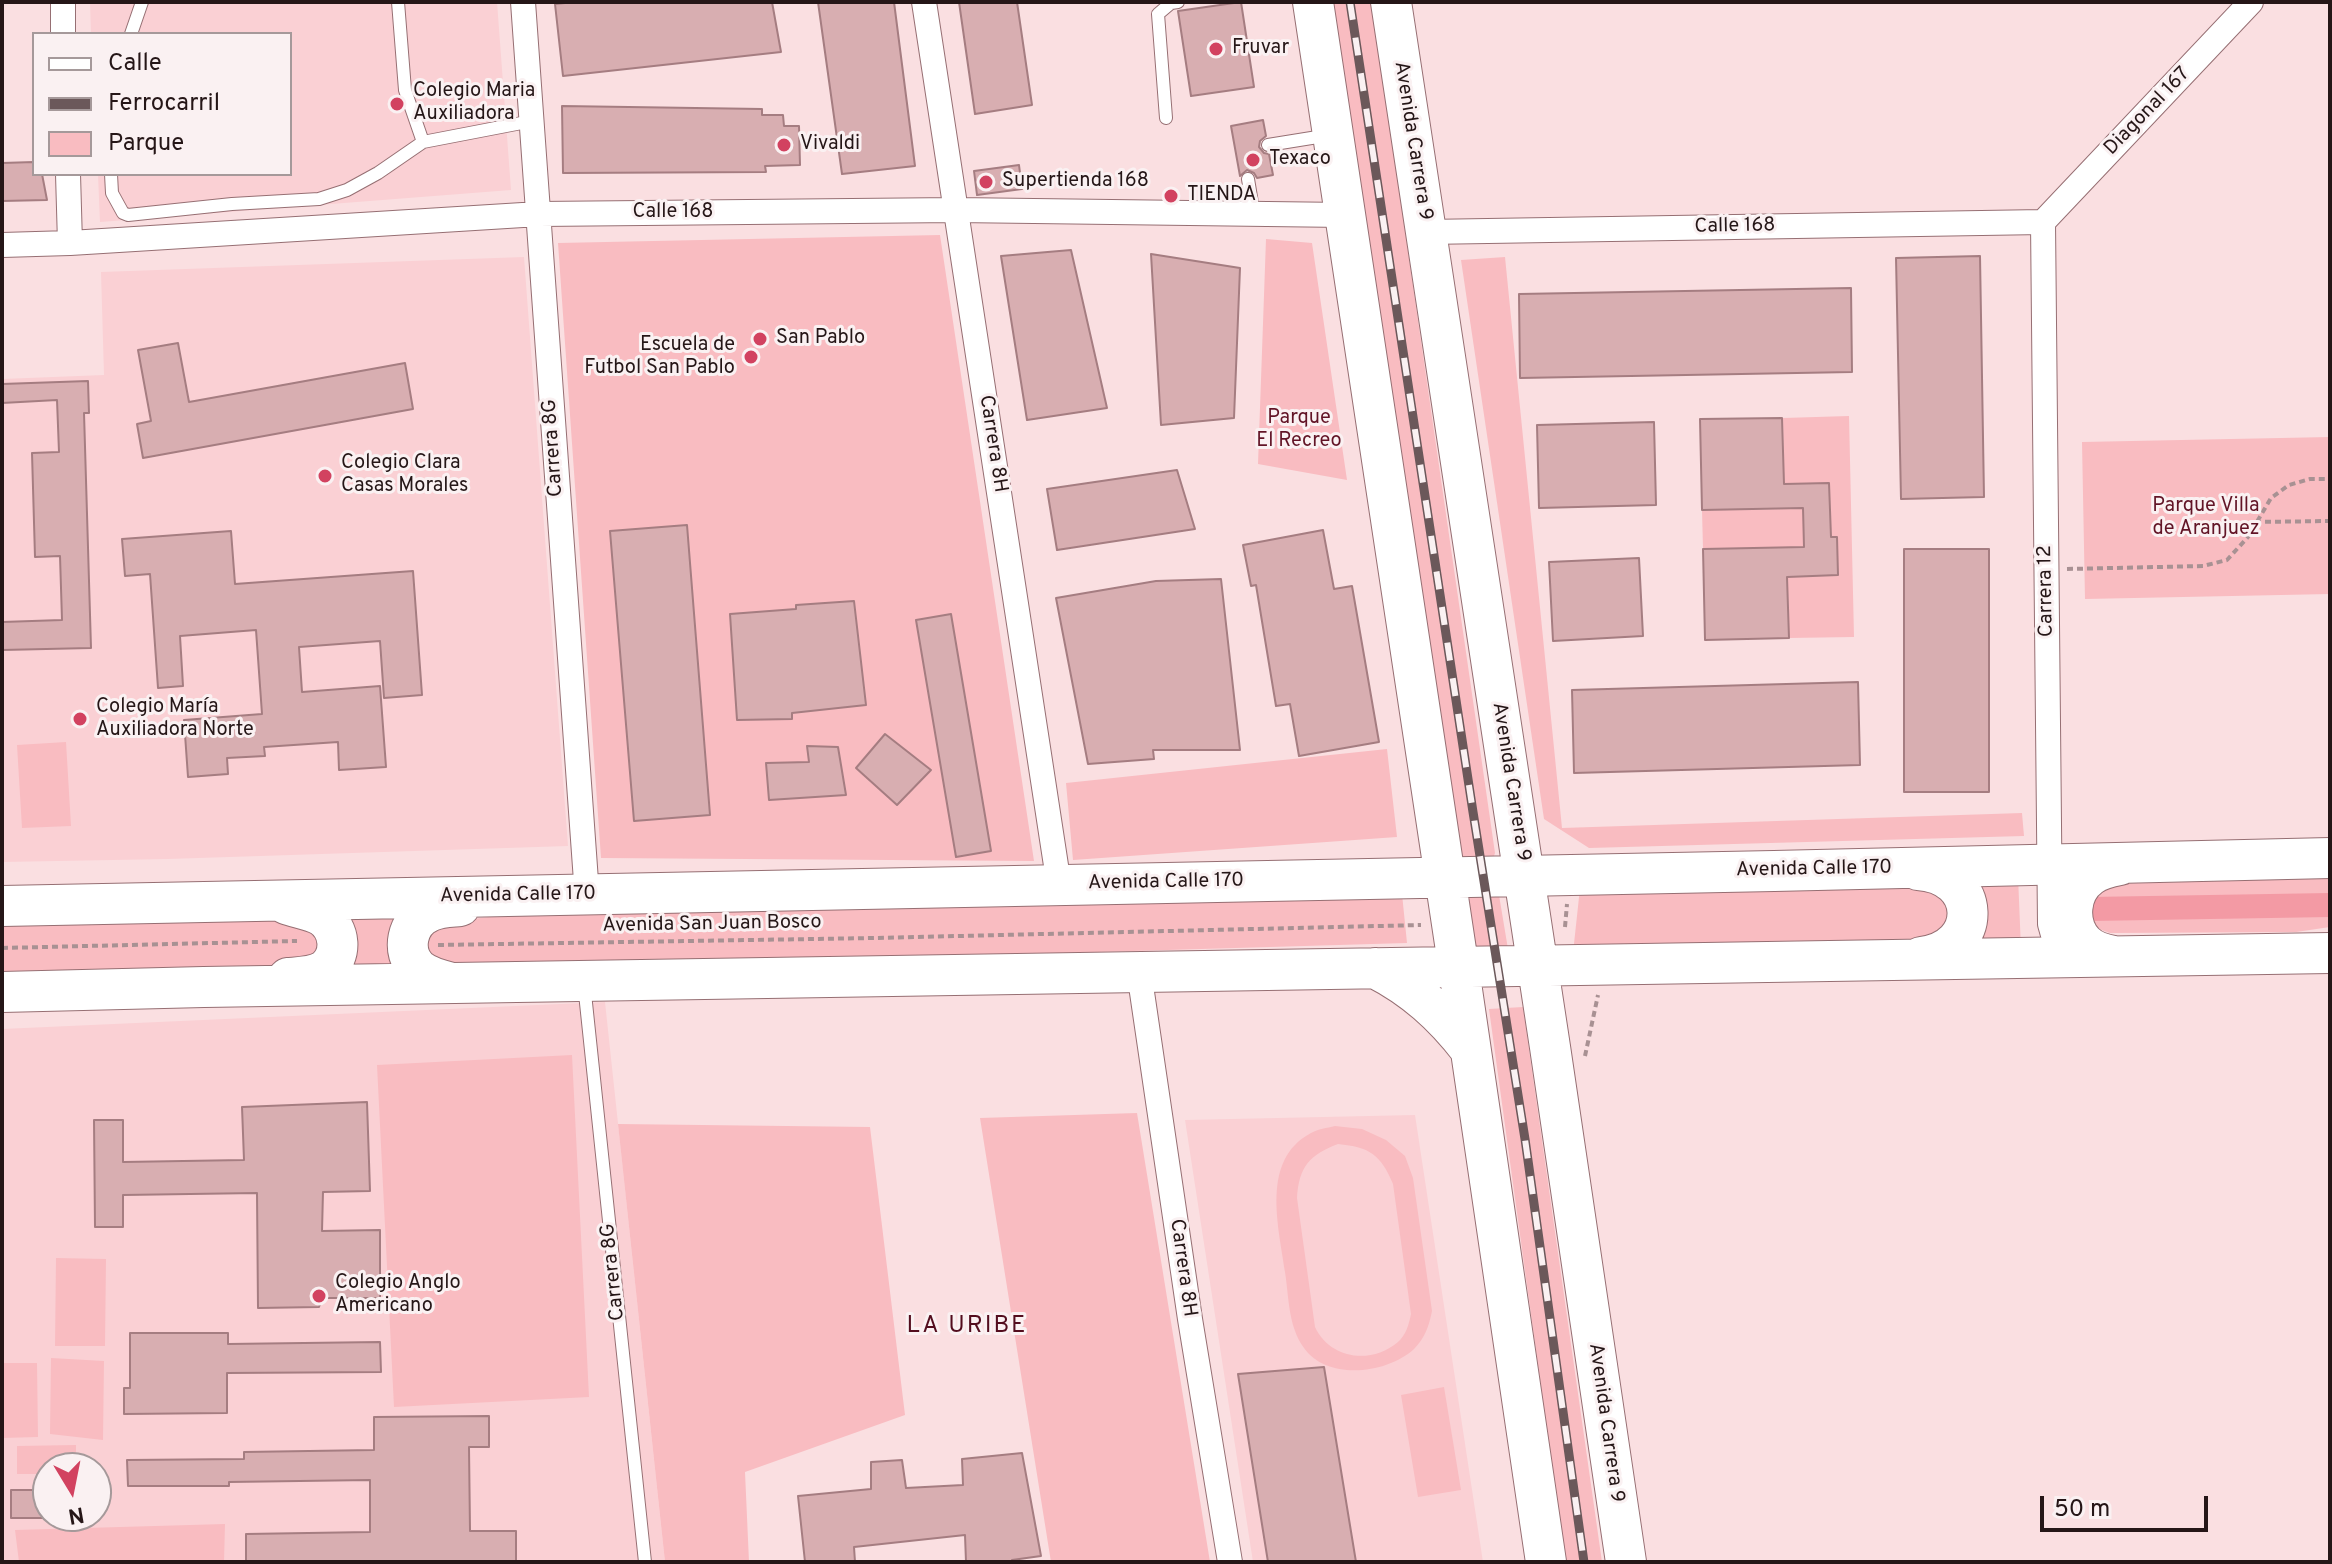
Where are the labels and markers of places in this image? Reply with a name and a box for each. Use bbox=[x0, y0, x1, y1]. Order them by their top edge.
place label: Fruvar bbox=[1232, 37, 1289, 61]
marker: Fruvar bbox=[1207, 40, 1225, 58]
place label: Colegio Maria Auxiliadora bbox=[413, 80, 535, 127]
marker: Colegio Maria Auxiliadora bbox=[388, 95, 406, 113]
place label: Vivaldi bbox=[800, 133, 860, 157]
marker: Vivaldi bbox=[775, 136, 793, 154]
place label: Texaco bbox=[1269, 148, 1331, 172]
marker: Texaco bbox=[1244, 151, 1262, 169]
place label: Supertienda 168 bbox=[1002, 170, 1149, 194]
marker: Supertienda 168 bbox=[977, 173, 995, 191]
place label: TIENDA bbox=[1187, 184, 1256, 208]
marker: TIENDA bbox=[1162, 187, 1180, 205]
place label: San Pablo bbox=[776, 327, 865, 351]
marker: San Pablo bbox=[751, 330, 769, 348]
place label: Escuela de Futbol San Pablo bbox=[584, 334, 735, 381]
marker: Escuela de Futbol San Pablo bbox=[742, 348, 760, 366]
place label: Colegio Clara Casas Morales bbox=[341, 452, 468, 499]
marker: Colegio Clara Casas Morales bbox=[316, 467, 334, 485]
place label: Colegio María Auxiliadora Norte bbox=[96, 696, 254, 743]
marker: Colegio María Auxiliadora Norte bbox=[71, 710, 89, 728]
place label: Colegio Anglo Americano bbox=[335, 1272, 461, 1319]
marker: Colegio Anglo Americano bbox=[310, 1287, 328, 1305]

